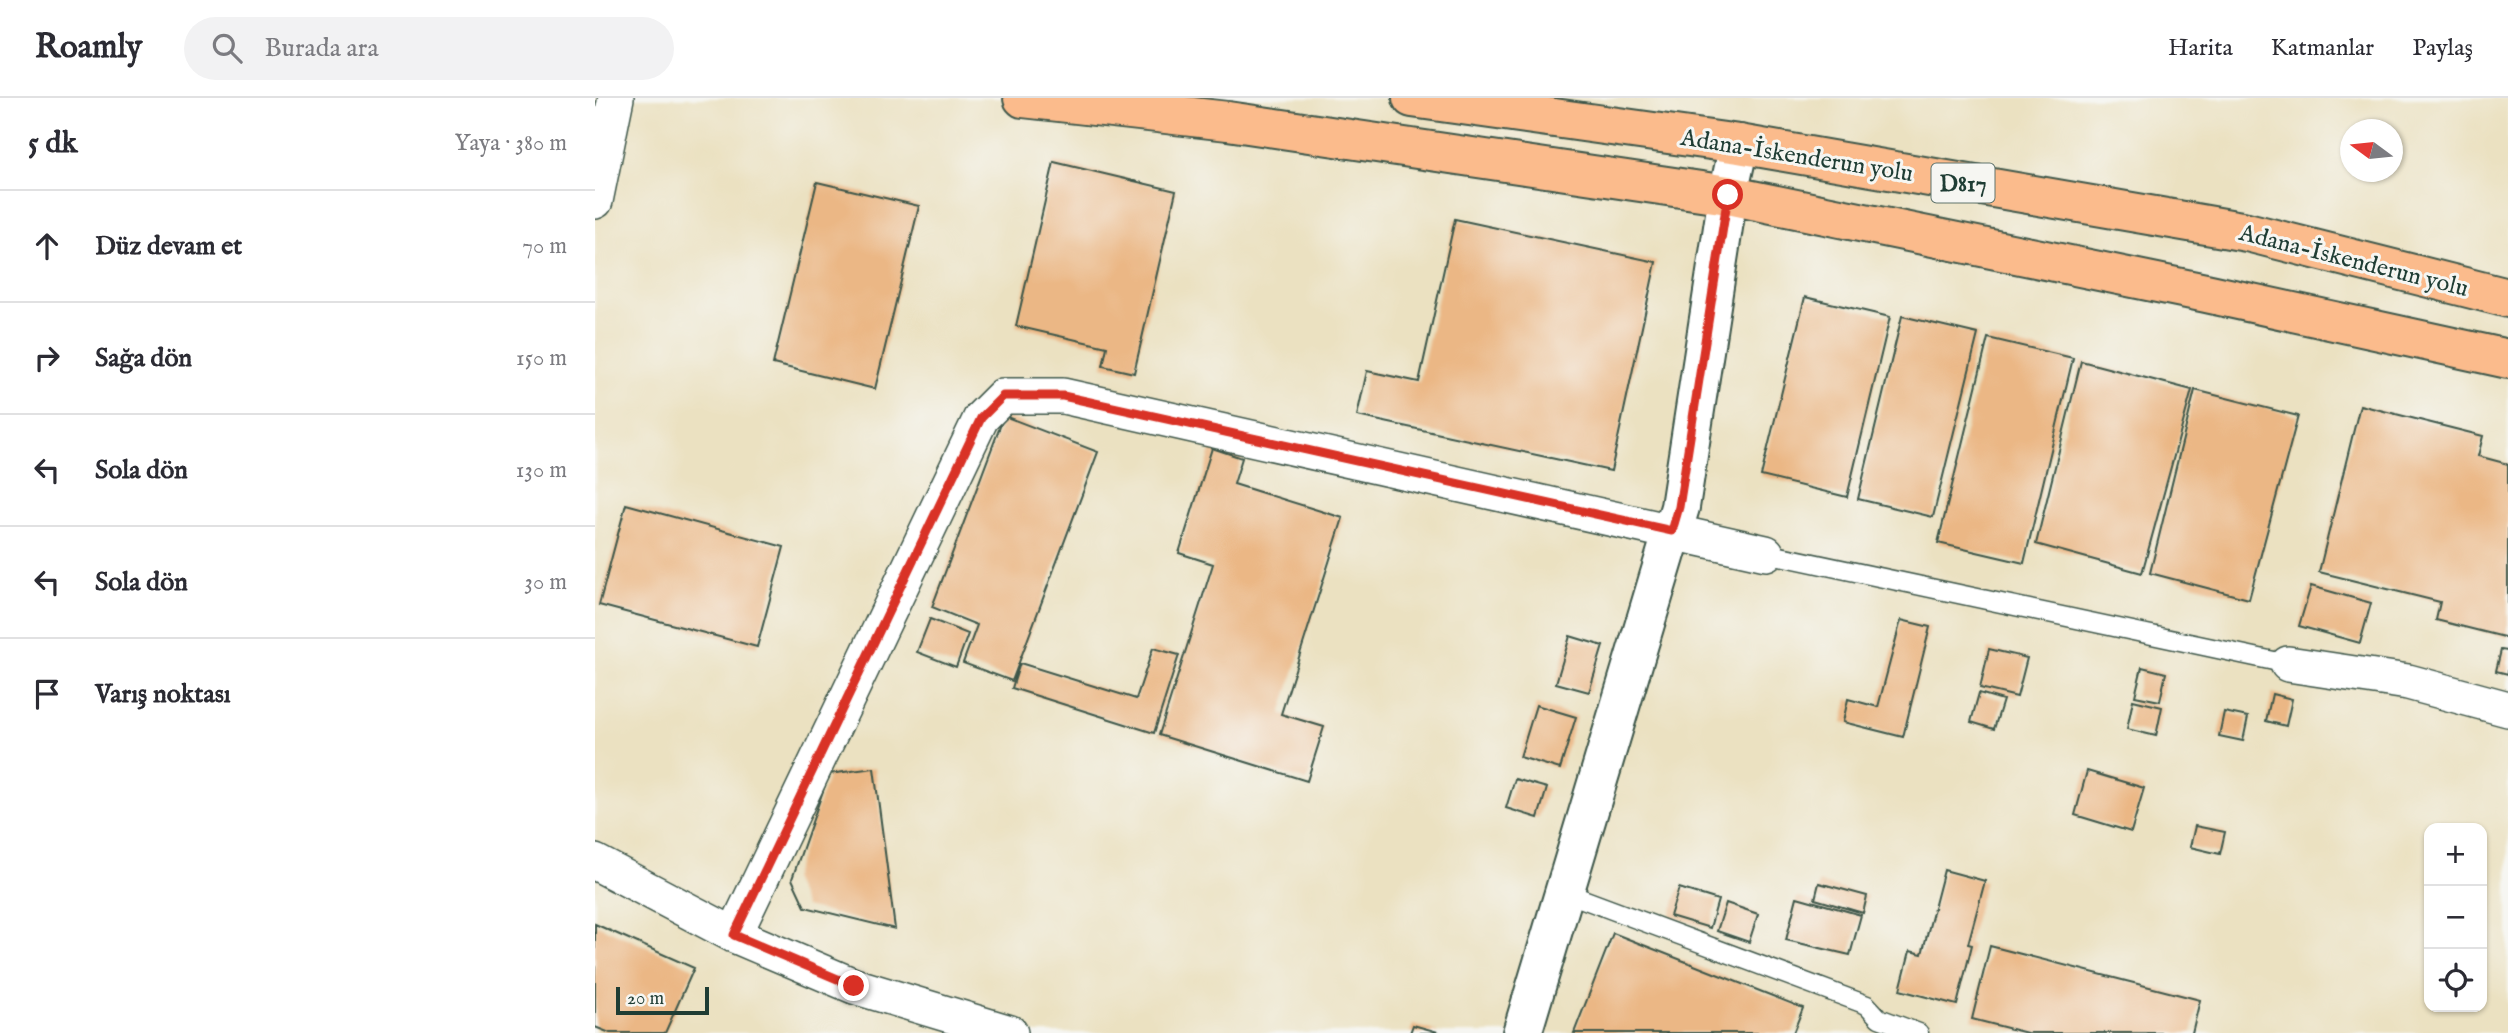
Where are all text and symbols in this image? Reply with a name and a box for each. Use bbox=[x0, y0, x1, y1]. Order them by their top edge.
search box bbox=[184, 17, 674, 80]
text: Roamly bbox=[35, 27, 142, 69]
icon: search bbox=[208, 29, 246, 67]
text: Burada ara bbox=[264, 32, 379, 65]
text: Harita bbox=[2168, 33, 2233, 64]
text: Katmanlar bbox=[2271, 33, 2374, 64]
text: Paylaş bbox=[2412, 33, 2473, 64]
north arrow bbox=[2340, 119, 2403, 182]
street label: Adana-İskenderun yolu bbox=[1677, 123, 1915, 190]
text: 5 dk bbox=[28, 125, 77, 163]
text: Yaya · 380 m bbox=[454, 129, 567, 158]
road number: D817 bbox=[1931, 164, 1995, 202]
route start bbox=[1712, 179, 1743, 210]
street label: Adana-İskenderun yolu bbox=[2235, 218, 2471, 305]
icon: ahead bbox=[28, 227, 66, 265]
text: Düz devam et bbox=[95, 230, 242, 263]
text: 70 m bbox=[522, 232, 567, 261]
icon: right bbox=[28, 339, 66, 377]
text: Sağa dön bbox=[95, 342, 192, 375]
text: 150 m bbox=[516, 344, 567, 373]
icon: left bbox=[28, 451, 66, 489]
text: Sola dön bbox=[95, 454, 188, 487]
text: 130 m bbox=[516, 456, 567, 485]
icon: left bbox=[28, 563, 66, 601]
text: Sola dön bbox=[95, 566, 188, 599]
text: 30 m bbox=[524, 568, 567, 597]
icon: arrive bbox=[28, 675, 66, 713]
text: Varış noktası bbox=[95, 678, 231, 711]
map controls bbox=[2424, 823, 2487, 1012]
button: + bbox=[2424, 823, 2487, 886]
button: − bbox=[2424, 886, 2487, 949]
button: locate bbox=[2424, 949, 2487, 1012]
route end bbox=[838, 970, 869, 1001]
scale bar bbox=[616, 984, 709, 1016]
text: 20 m bbox=[627, 987, 664, 1011]

